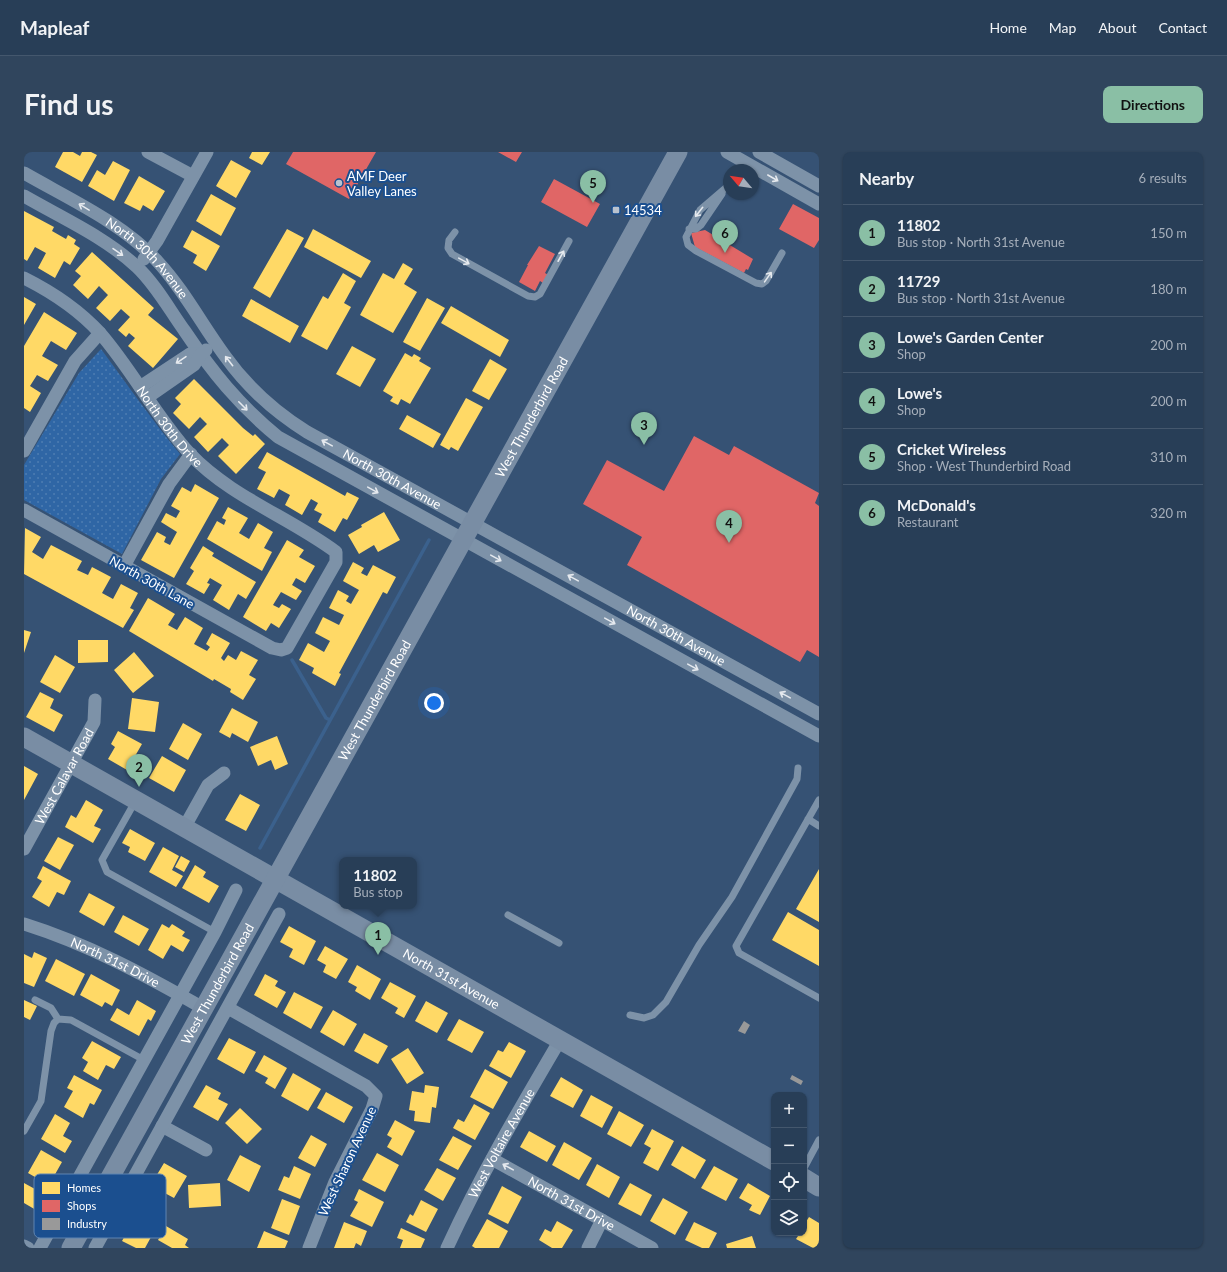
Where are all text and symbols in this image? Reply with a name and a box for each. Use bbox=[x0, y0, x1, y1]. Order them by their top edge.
text: Mapleaf bbox=[20, 16, 89, 39]
text: Home bbox=[989, 19, 1027, 36]
text: Map bbox=[1049, 19, 1076, 36]
text: About bbox=[1098, 19, 1136, 36]
text: Contact bbox=[1158, 19, 1207, 36]
button: Directions bbox=[1103, 86, 1203, 123]
text: Find us bbox=[24, 87, 114, 121]
north arrow bbox=[723, 164, 759, 200]
place label: AMF Deer Valley Lanes bbox=[347, 168, 417, 199]
text: Nearby bbox=[859, 168, 914, 189]
pin: 5 bbox=[580, 170, 606, 203]
text: 6 results bbox=[1139, 170, 1187, 186]
one-way arrow bbox=[767, 175, 779, 183]
marker: AMF Deer Valley Lanes bbox=[334, 178, 344, 188]
place label: 14534 bbox=[624, 202, 662, 218]
one-way arrow bbox=[78, 203, 90, 211]
marker: 14534 bbox=[611, 205, 621, 215]
one-way arrow bbox=[695, 207, 703, 218]
street label: North 30th Avenue bbox=[103, 214, 192, 302]
text: 11802 bbox=[897, 216, 941, 234]
pin: 6 bbox=[712, 220, 738, 253]
text: 1 bbox=[868, 225, 876, 241]
text: 150 m bbox=[1150, 225, 1187, 241]
text: Bus stop · North 31st Avenue bbox=[897, 234, 1065, 250]
one-way arrow bbox=[112, 248, 123, 256]
one-way arrow bbox=[558, 250, 566, 262]
one-way arrow bbox=[458, 257, 470, 265]
one-way arrow bbox=[764, 271, 772, 282]
text: 11729 bbox=[897, 272, 941, 290]
text: 2 bbox=[868, 281, 876, 297]
text: 180 m bbox=[1150, 281, 1187, 297]
text: Bus stop · North 31st Avenue bbox=[897, 290, 1065, 306]
text: Lowe's Garden Center bbox=[897, 328, 1044, 346]
text: 3 bbox=[868, 337, 876, 353]
text: 200 m bbox=[1150, 337, 1187, 353]
text: Shop bbox=[897, 346, 926, 362]
street label: West Thunderbird Road bbox=[491, 354, 571, 480]
one-way arrow bbox=[224, 355, 233, 366]
one-way arrow bbox=[175, 356, 186, 364]
street label: North 30th Drive bbox=[133, 383, 206, 470]
text: Lowe's bbox=[897, 384, 942, 402]
text: 4 bbox=[868, 393, 876, 409]
text: 200 m bbox=[1150, 393, 1187, 409]
one-way arrow bbox=[238, 401, 248, 411]
text: Shop bbox=[897, 402, 926, 418]
pin: 3 bbox=[631, 412, 657, 445]
one-way arrow bbox=[322, 439, 334, 447]
text: Cricket Wireless bbox=[897, 440, 1006, 458]
street label: North 30th Avenue bbox=[340, 445, 444, 513]
text: 5 bbox=[868, 449, 876, 465]
text: 310 m bbox=[1150, 449, 1187, 465]
text: Shop · West Thunderbird Road bbox=[897, 458, 1071, 474]
one-way arrow bbox=[367, 487, 379, 495]
text: McDonald's bbox=[897, 496, 976, 514]
text: 6 bbox=[868, 505, 876, 521]
text: 320 m bbox=[1150, 505, 1187, 521]
pin: 4 bbox=[716, 510, 742, 543]
text: Restaurant bbox=[897, 514, 959, 530]
street label: North 30th Lane bbox=[107, 552, 197, 612]
one-way arrow bbox=[490, 555, 502, 562]
one-way arrow bbox=[568, 574, 580, 582]
street label: North 30th Avenue bbox=[624, 602, 728, 669]
one-way arrow bbox=[604, 617, 616, 625]
street label: West Thunderbird Road bbox=[334, 637, 414, 764]
one-way arrow bbox=[687, 663, 699, 671]
one-way arrow bbox=[779, 691, 791, 699]
your location bbox=[424, 693, 444, 713]
street label: West Calavar Road bbox=[31, 725, 97, 827]
pin: 2 bbox=[126, 754, 152, 787]
popup bbox=[339, 857, 417, 909]
text: 11802 bbox=[353, 866, 397, 884]
text: Bus stop bbox=[353, 884, 403, 900]
street label: West Thunderbird Road bbox=[177, 921, 257, 1047]
pin: 1 bbox=[365, 922, 391, 955]
street label: North 31st Drive bbox=[68, 934, 163, 990]
street label: North 31st Avenue bbox=[400, 945, 503, 1012]
street label: West Voltaire Avenue bbox=[465, 1085, 538, 1201]
map controls bbox=[771, 1092, 807, 1236]
button: + bbox=[771, 1092, 807, 1128]
street label: West Sharon Avenue bbox=[315, 1104, 379, 1218]
button: − bbox=[771, 1128, 807, 1164]
one-way arrow bbox=[502, 1163, 514, 1171]
button: locate bbox=[771, 1164, 807, 1200]
street label: North 31st Drive bbox=[525, 1173, 618, 1234]
legend bbox=[34, 1174, 166, 1238]
text: Homes bbox=[67, 1181, 101, 1194]
text: Shops bbox=[67, 1199, 96, 1212]
button: layers bbox=[771, 1200, 807, 1236]
text: Industry bbox=[67, 1217, 107, 1230]

